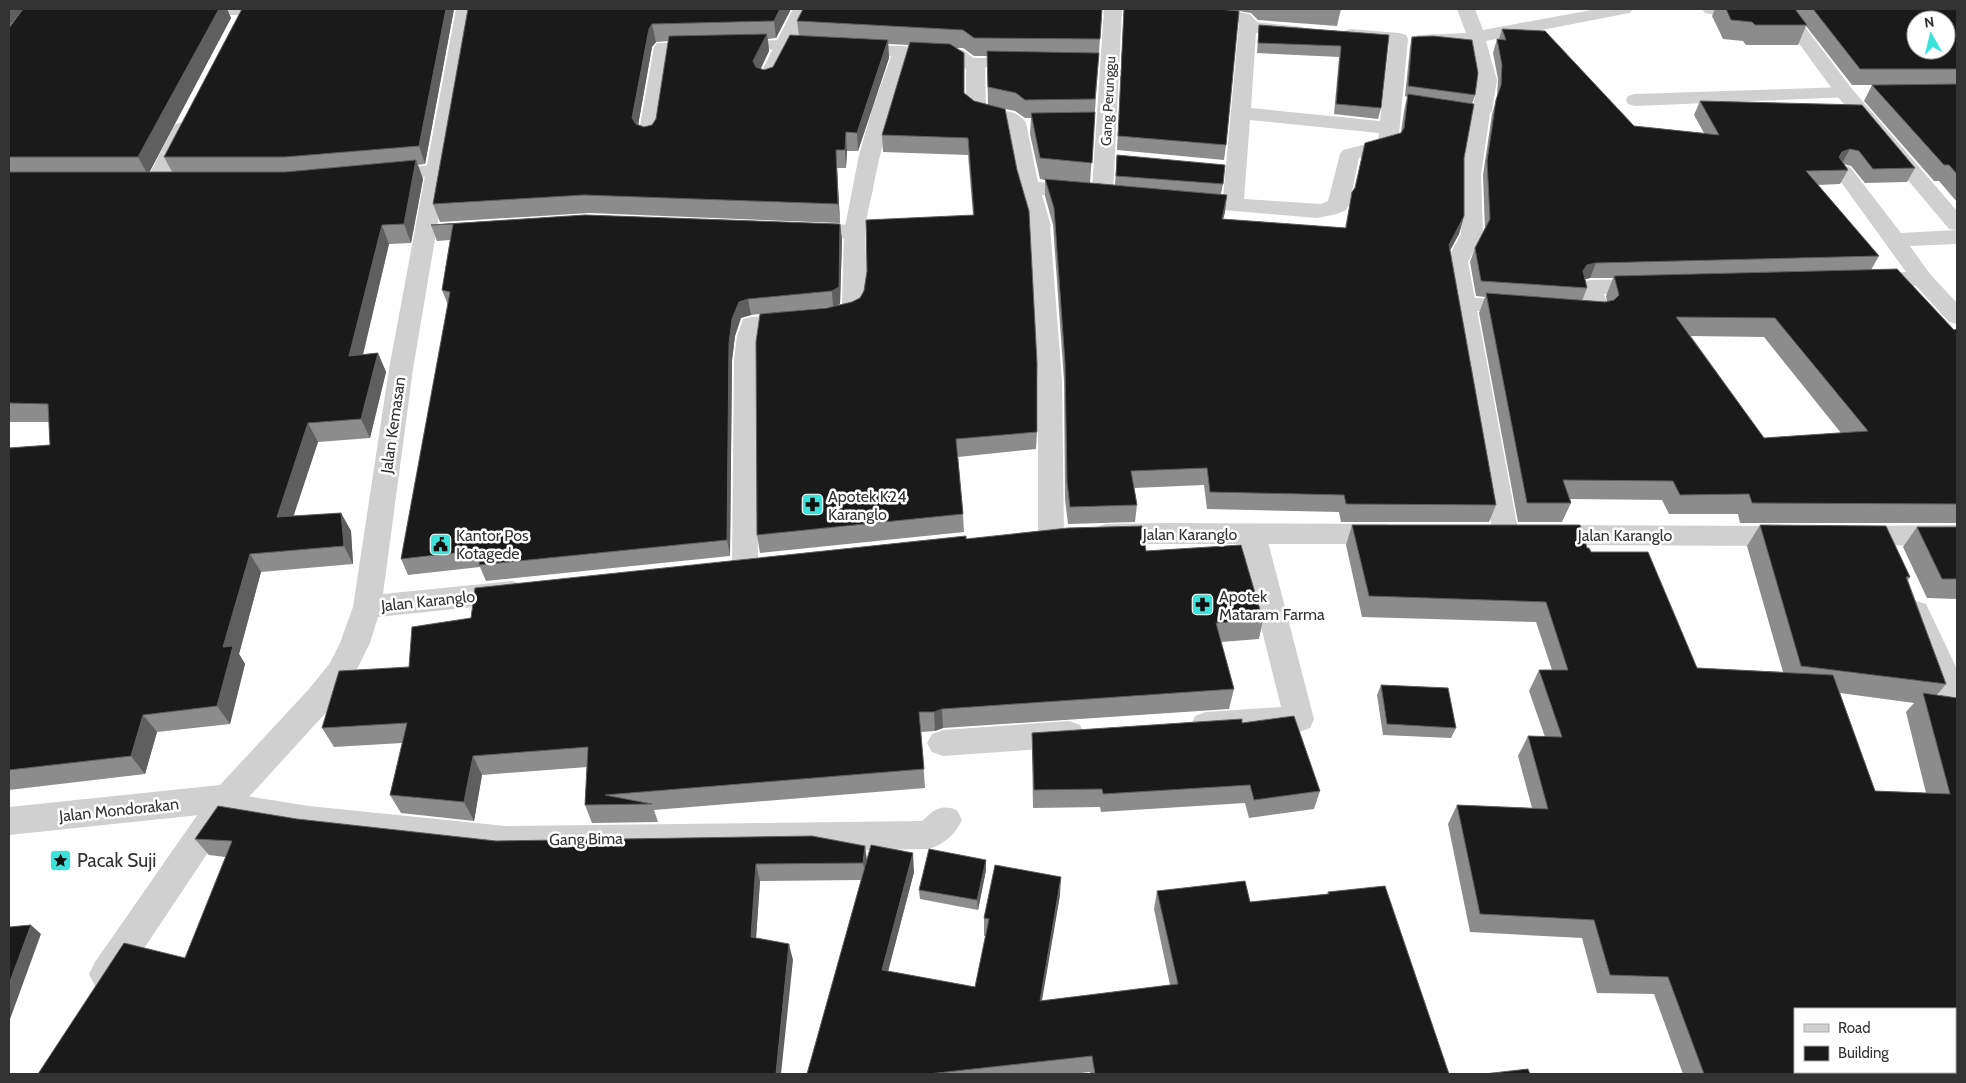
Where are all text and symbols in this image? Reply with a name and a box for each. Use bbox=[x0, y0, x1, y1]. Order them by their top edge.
north arrow bbox=[1906, 10, 1956, 60]
text: N bbox=[1923, 13, 1935, 32]
street label: Gang Perunggu bbox=[1097, 56, 1119, 146]
street label: Jalan Kemasan bbox=[377, 375, 409, 475]
place label: Apotek K24 Karanglo bbox=[828, 487, 906, 524]
pharmacy icon: Apotek K24 Karanglo bbox=[800, 493, 824, 517]
street label: Jalan Karanglo bbox=[1142, 525, 1237, 544]
place label: Kantor Pos Kotagede bbox=[456, 526, 529, 563]
street label: Jalan Karanglo bbox=[1577, 526, 1672, 545]
public building icon: Kantor Pos Kotagede bbox=[428, 532, 452, 556]
street label: Jalan Karanglo bbox=[379, 587, 476, 615]
place label: Apotek Mataram Farma bbox=[1219, 587, 1325, 624]
pharmacy icon: Apotek Mataram Farma bbox=[1191, 593, 1215, 617]
street label: Jalan Mondorakan bbox=[57, 794, 180, 826]
street label: Gang Bima bbox=[549, 829, 623, 849]
place icon: Pacak Suji bbox=[49, 848, 73, 872]
place label: Pacak Suji bbox=[77, 849, 156, 872]
legend bbox=[1794, 1008, 1956, 1073]
text: Road bbox=[1838, 1019, 1871, 1037]
text: Building bbox=[1838, 1044, 1889, 1062]

